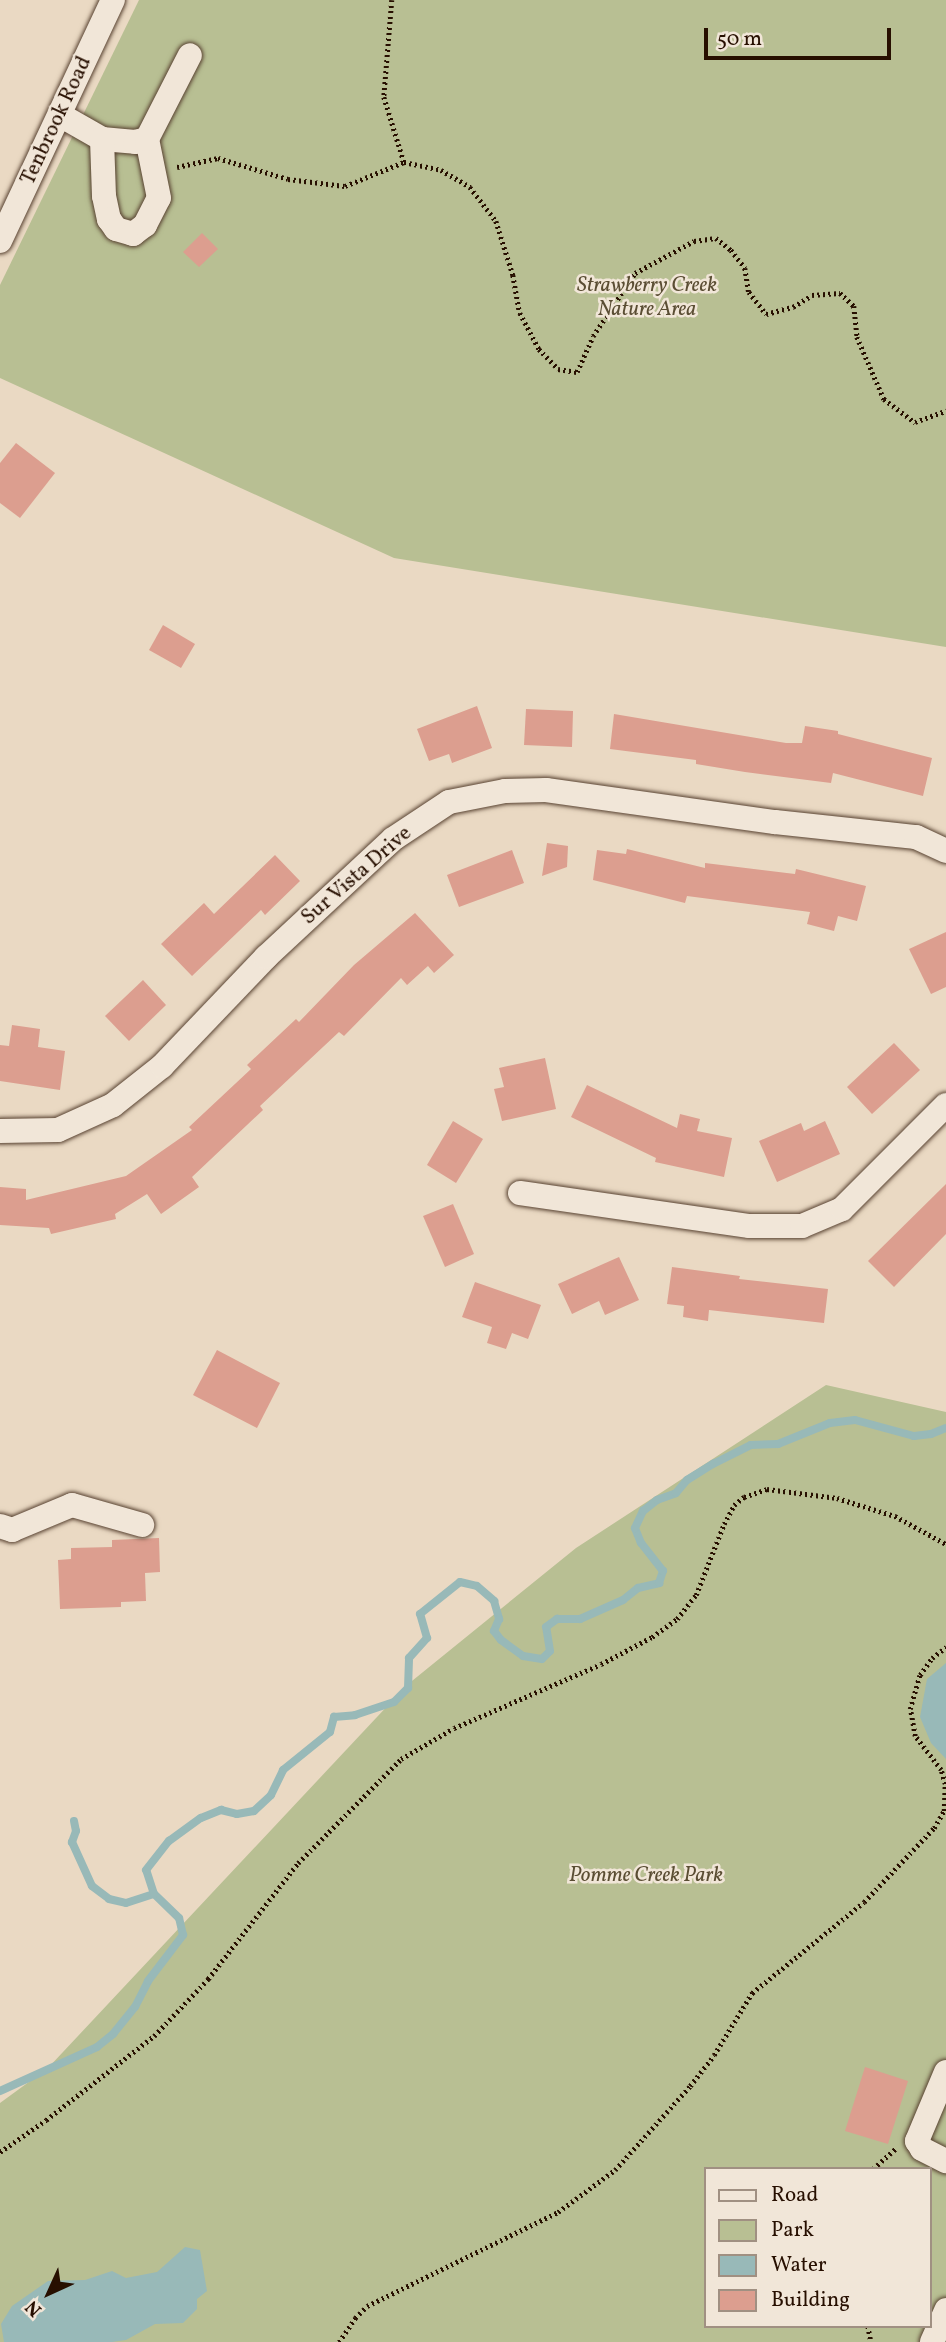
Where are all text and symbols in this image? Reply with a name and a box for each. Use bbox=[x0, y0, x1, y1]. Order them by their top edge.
scale bar bbox=[708, 14, 895, 58]
text: 50 m bbox=[717, 25, 762, 54]
street label: Tenbrook Road bbox=[16, 53, 98, 189]
park label: Strawberry Creek Nature Area bbox=[577, 273, 717, 323]
street label: Sur Vista Drive bbox=[297, 821, 417, 931]
park label: Pomme Creek Park bbox=[569, 1863, 723, 1889]
legend bbox=[704, 2167, 932, 2328]
text: Road bbox=[771, 2181, 818, 2210]
text: Park bbox=[771, 2216, 814, 2245]
text: Water bbox=[771, 2251, 827, 2280]
north arrow bbox=[14, 2258, 84, 2328]
text: Building bbox=[771, 2286, 850, 2315]
text: N bbox=[20, 2294, 48, 2322]

